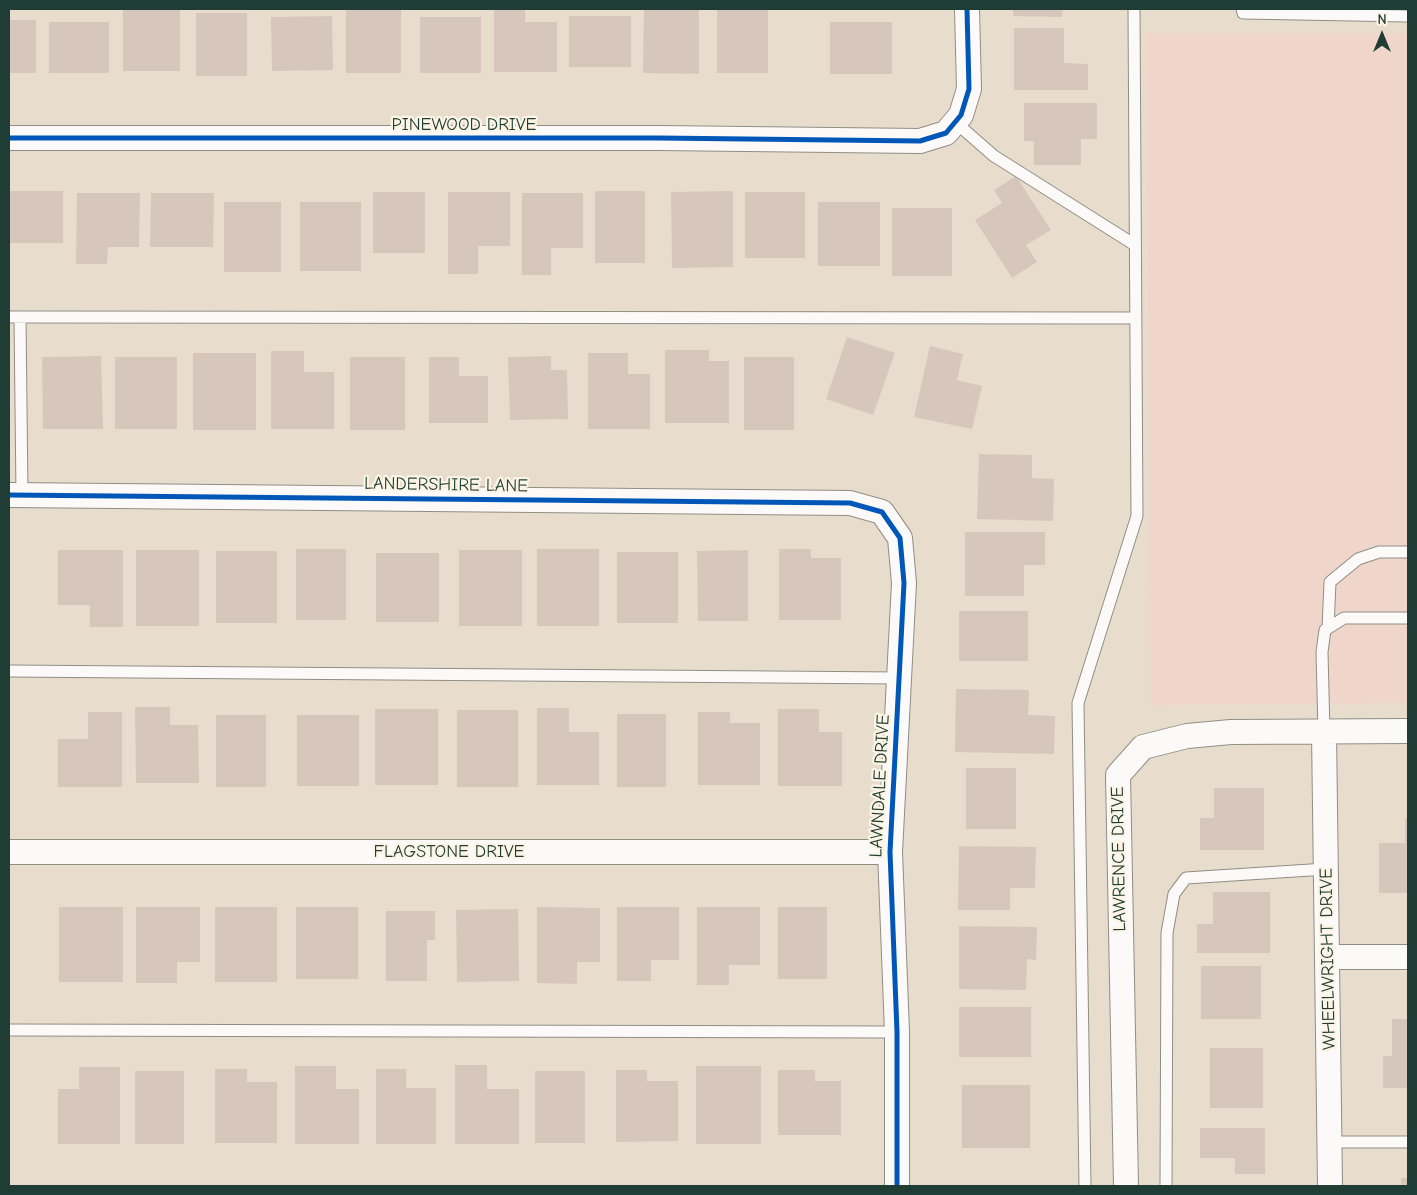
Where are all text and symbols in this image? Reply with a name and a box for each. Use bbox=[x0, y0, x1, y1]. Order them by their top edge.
north arrow bbox=[1357, 10, 1407, 60]
text: N bbox=[1377, 11, 1387, 28]
street label: PINEWOOD DRIVE bbox=[392, 114, 536, 136]
street label: LANDERSHIRE LANE bbox=[364, 473, 528, 497]
street label: LAWNDALE DRIVE bbox=[865, 714, 895, 858]
street label: LAWRENCE DRIVE bbox=[1107, 786, 1131, 932]
street label: FLAGSTONE DRIVE bbox=[374, 841, 524, 863]
street label: WHEELWRIGHT DRIVE bbox=[1316, 868, 1340, 1050]

